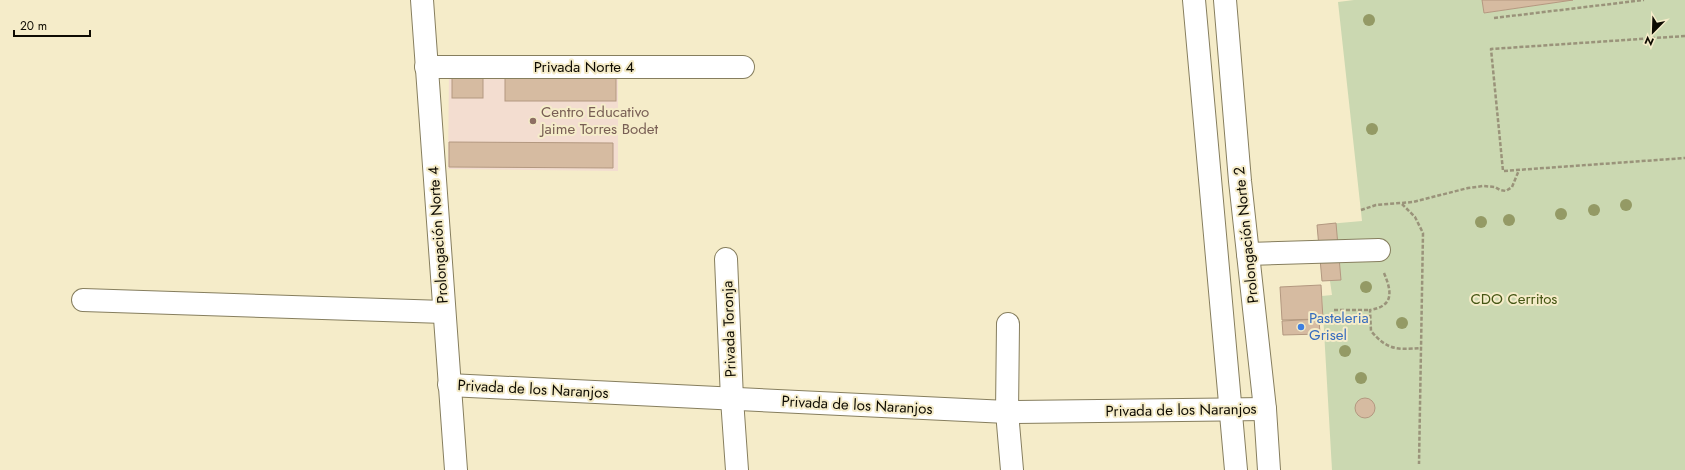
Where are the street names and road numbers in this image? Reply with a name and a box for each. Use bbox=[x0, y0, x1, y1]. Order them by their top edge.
street label: Privada Norte 4 bbox=[534, 56, 635, 78]
street label: Prolongación Norte 4 bbox=[422, 165, 454, 304]
street label: Prolongación Norte 2 bbox=[1228, 166, 1264, 304]
street label: Privada Toronja bbox=[716, 280, 742, 378]
street label: Privada de los Naranjos bbox=[457, 374, 609, 404]
street label: Privada de los Naranjos bbox=[781, 390, 933, 420]
street label: Privada de los Naranjos bbox=[1105, 398, 1257, 422]

